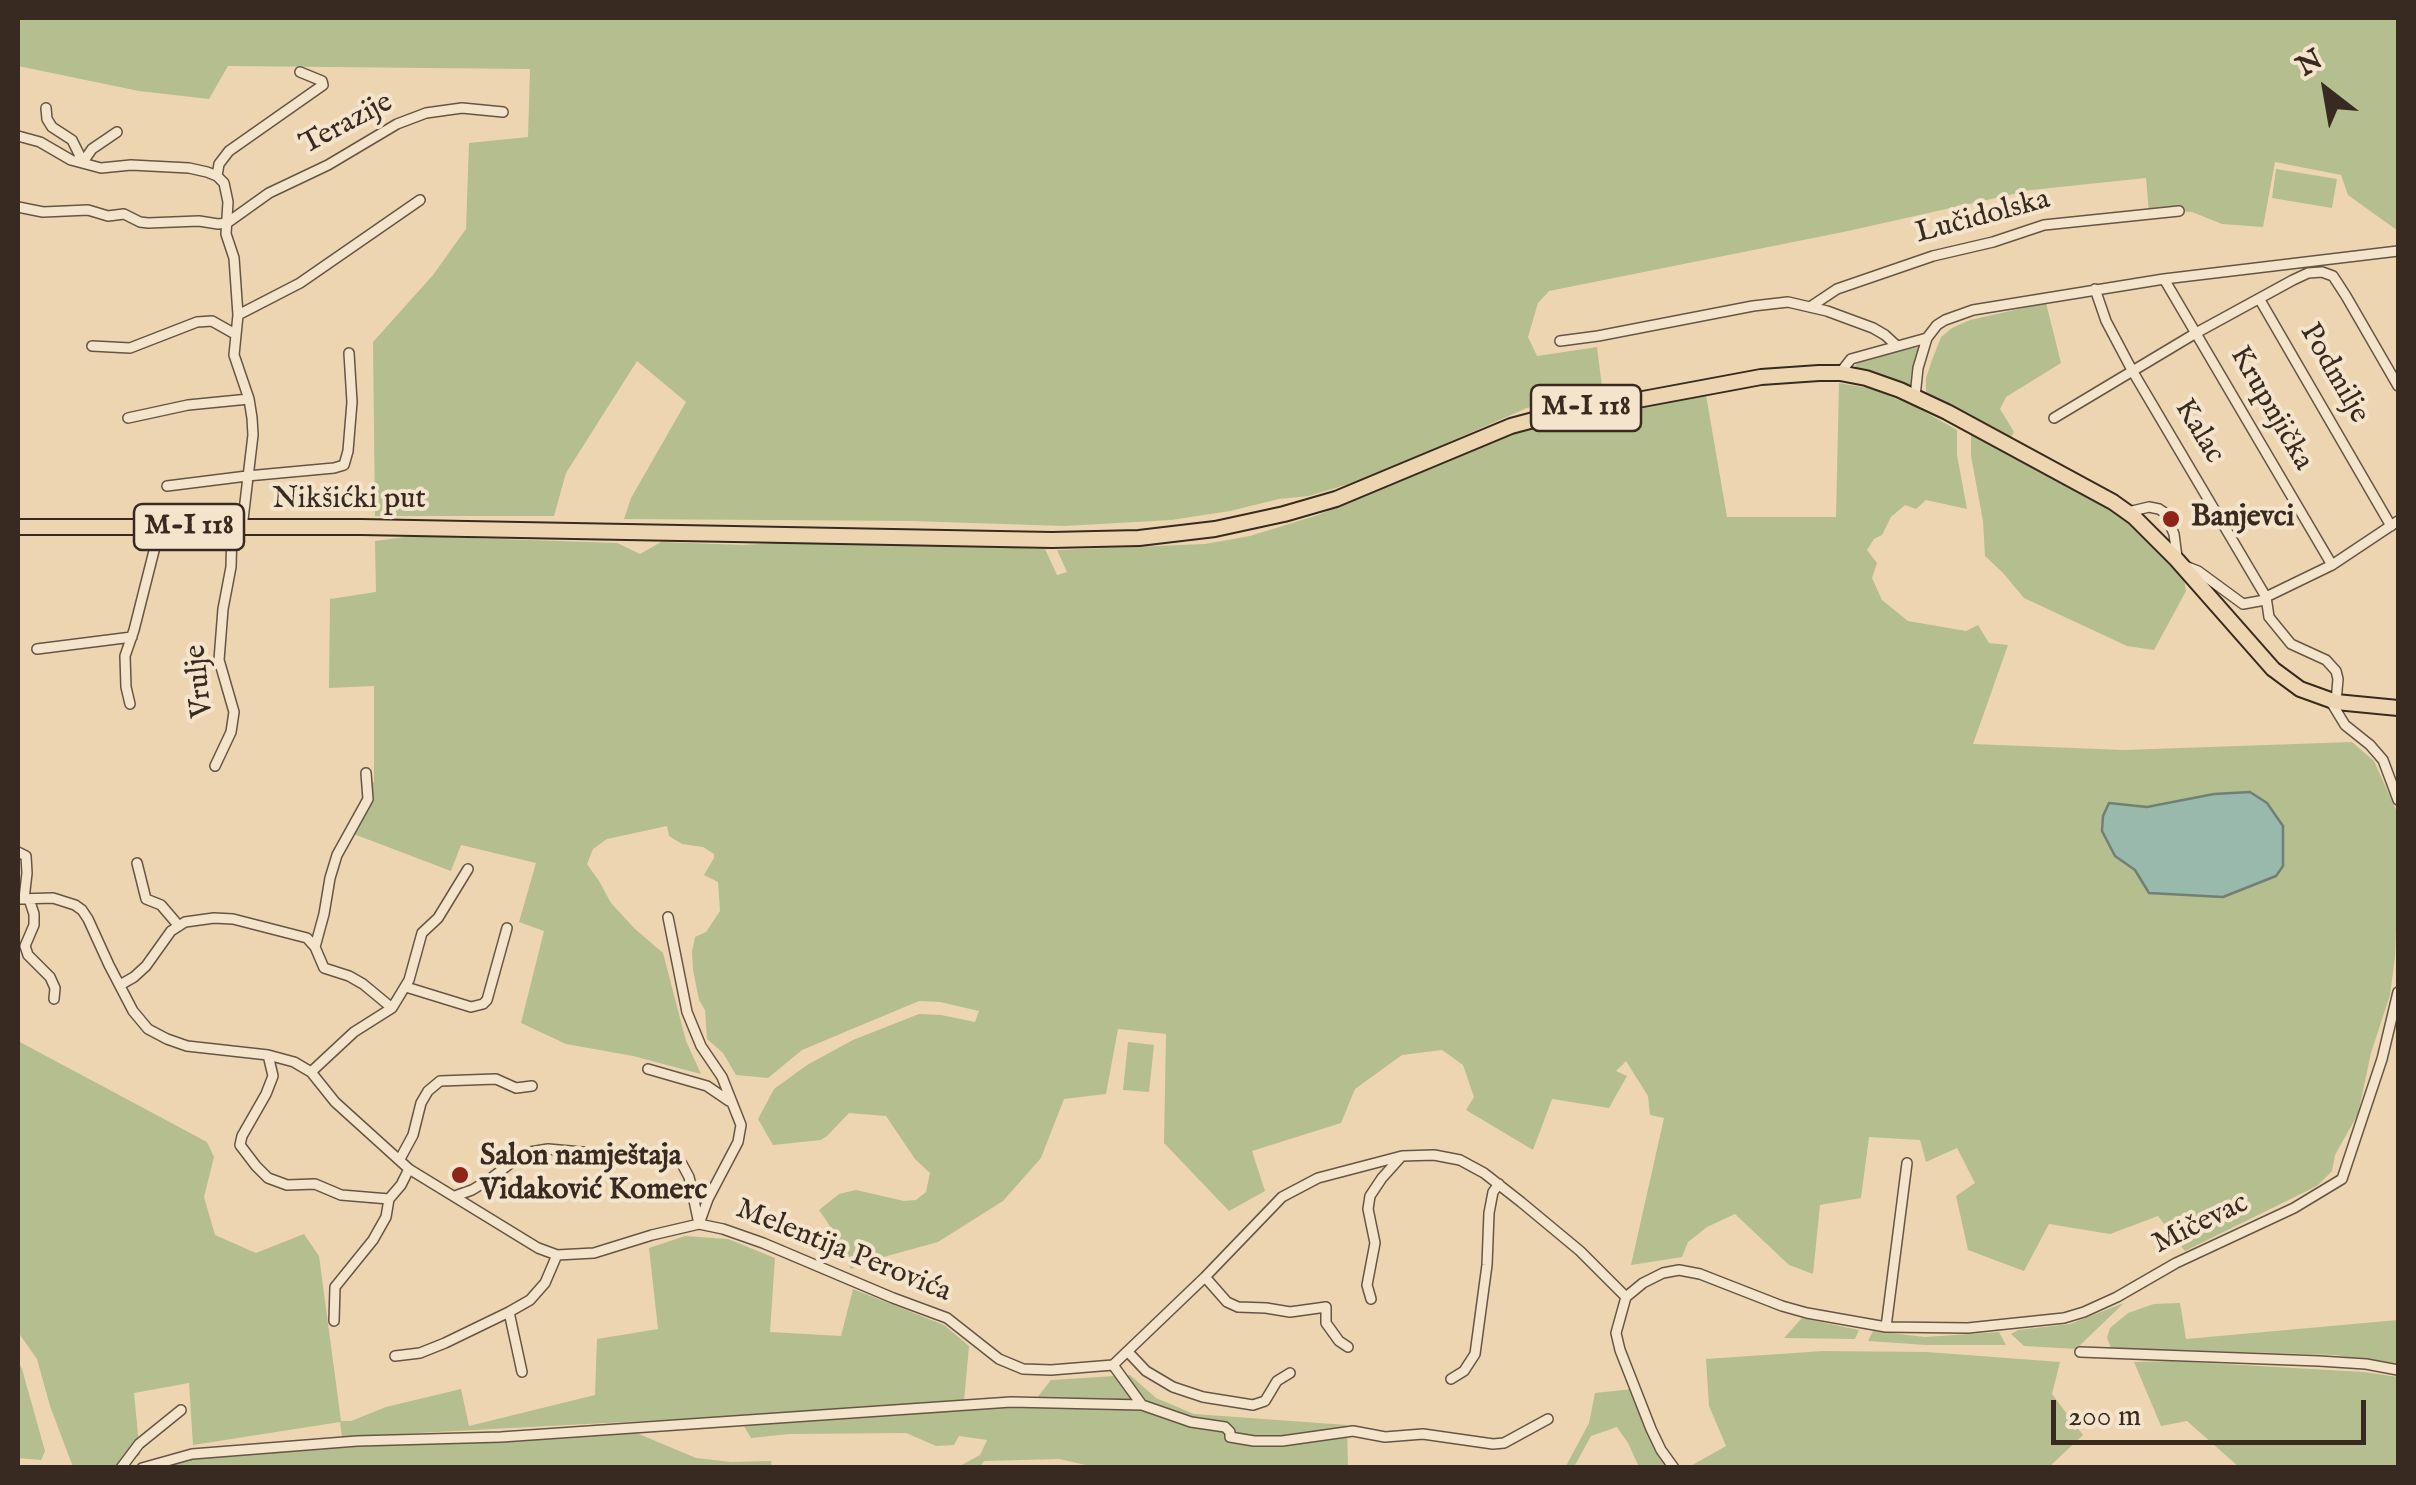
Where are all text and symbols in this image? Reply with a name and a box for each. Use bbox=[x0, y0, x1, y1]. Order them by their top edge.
north arrow bbox=[2276, 40, 2376, 140]
text: N bbox=[2291, 43, 2330, 85]
street label: Terazije bbox=[295, 86, 399, 164]
street label: Lučidolska bbox=[1912, 183, 2054, 253]
street label: Podmilje bbox=[2290, 318, 2376, 430]
street label: Krupnjička bbox=[2220, 341, 2320, 477]
road number: M-I 118 bbox=[1531, 385, 1641, 431]
street label: Kalac bbox=[2165, 393, 2231, 471]
street label: Nikšićki put bbox=[272, 483, 426, 519]
place label: Banjevci bbox=[2191, 501, 2295, 537]
road number: M-I 118 bbox=[134, 504, 244, 550]
marker: Banjevci bbox=[2160, 508, 2182, 530]
street label: Vrulje bbox=[179, 643, 223, 719]
place label: Salon namještaja Vidaković Komerc bbox=[480, 1140, 707, 1210]
marker: Salon namještaja Vidaković Komerc bbox=[449, 1164, 471, 1186]
street label: Mičevac bbox=[2147, 1187, 2255, 1263]
street label: Melentija Perovića bbox=[730, 1192, 956, 1312]
scale bar bbox=[2056, 1380, 2371, 1442]
text: 200 m bbox=[2068, 1398, 2141, 1436]

